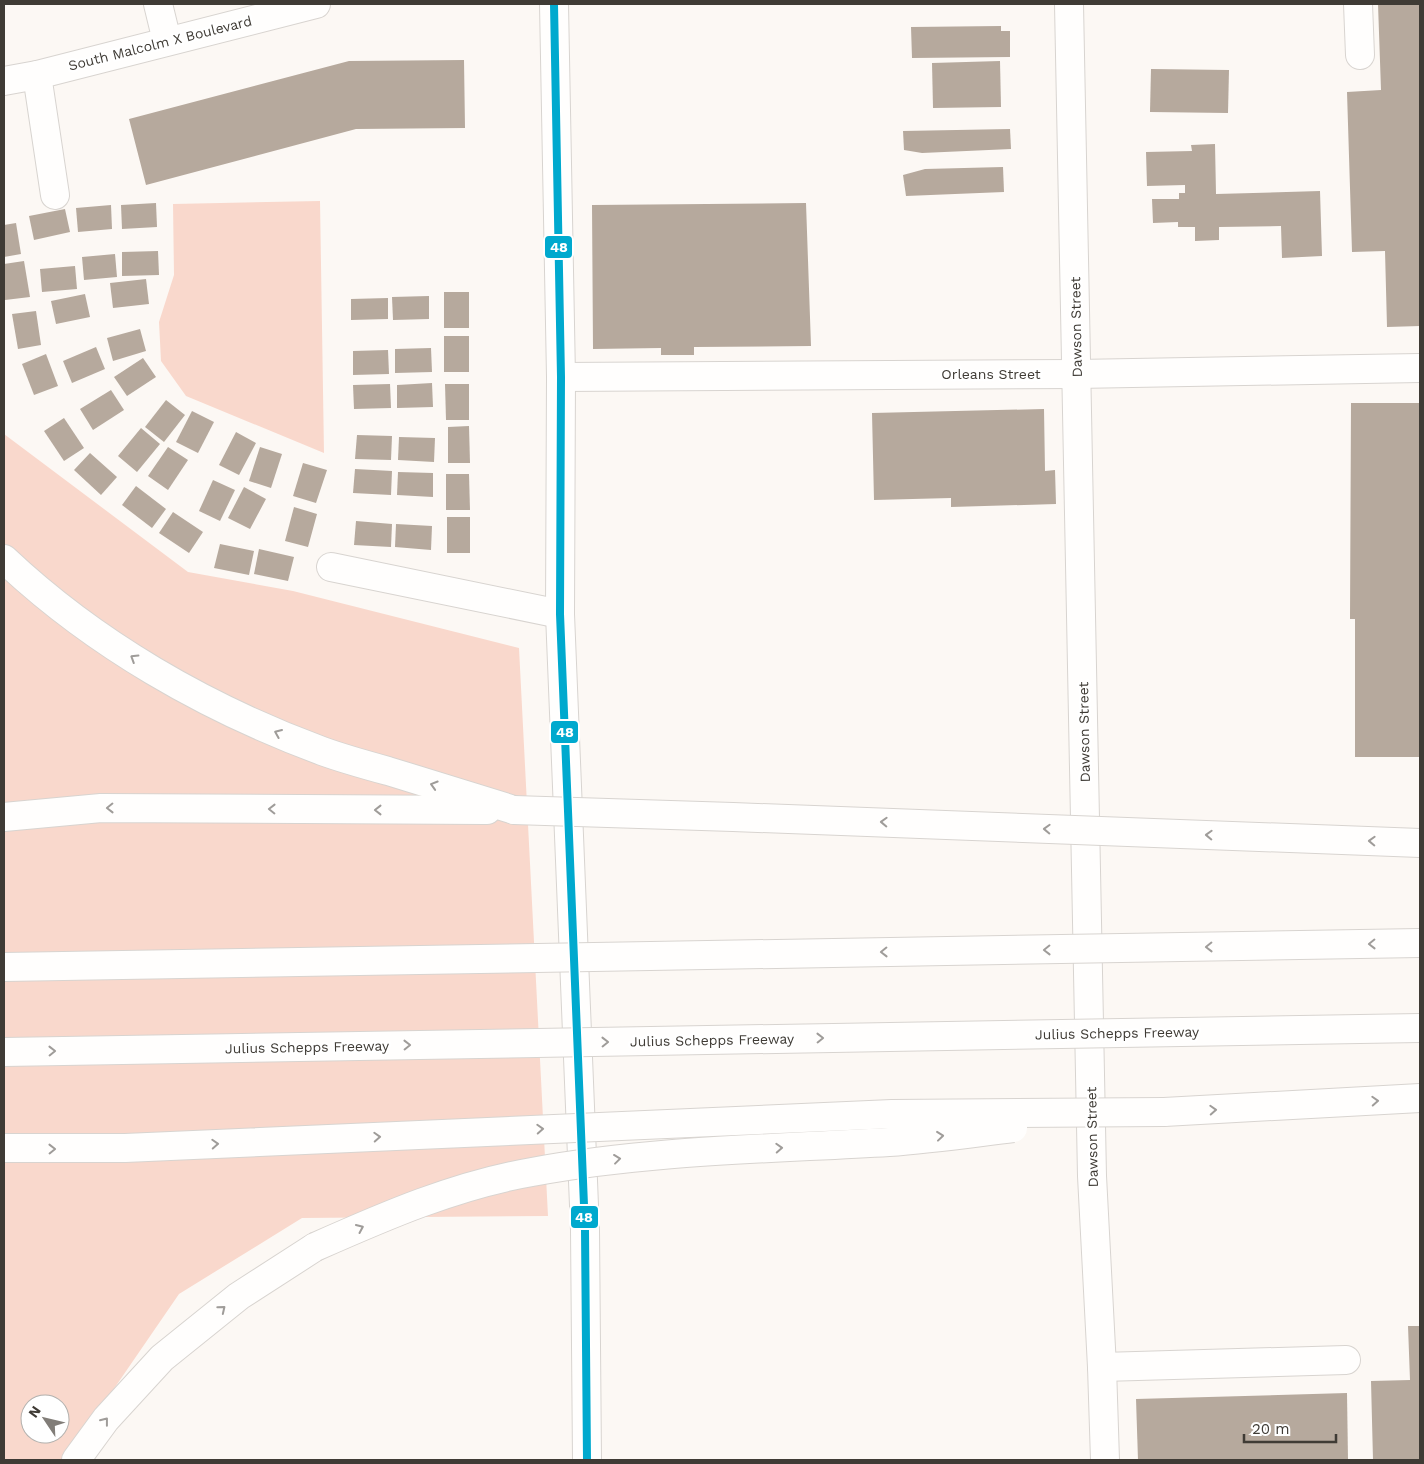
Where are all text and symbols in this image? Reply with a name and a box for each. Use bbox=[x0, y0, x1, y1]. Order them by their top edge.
street label: South Malcolm X Boulevard bbox=[67, 12, 253, 74]
line badge: 48 bbox=[544, 235, 573, 259]
text: 48 bbox=[550, 239, 568, 255]
street label: Dawson Street bbox=[1067, 276, 1085, 378]
street label: Orleans Street bbox=[941, 366, 1041, 382]
one-way arrow bbox=[130, 655, 139, 664]
street label: Dawson Street bbox=[1075, 681, 1093, 783]
line badge: 48 bbox=[550, 720, 579, 744]
text: 48 bbox=[556, 724, 574, 740]
one-way arrow bbox=[274, 728, 283, 739]
one-way arrow bbox=[430, 781, 439, 791]
one-way arrow bbox=[105, 803, 113, 813]
one-way arrow bbox=[268, 804, 276, 814]
one-way arrow bbox=[374, 805, 382, 815]
one-way arrow bbox=[880, 817, 888, 828]
one-way arrow bbox=[1043, 823, 1051, 834]
one-way arrow bbox=[1205, 829, 1213, 840]
one-way arrow bbox=[1367, 836, 1375, 847]
one-way arrow bbox=[1367, 939, 1375, 949]
one-way arrow bbox=[1205, 942, 1212, 952]
one-way arrow bbox=[1042, 945, 1050, 955]
one-way arrow bbox=[880, 947, 888, 958]
street label: Julius Schepps Freeway bbox=[1035, 1024, 1200, 1042]
street label: Julius Schepps Freeway bbox=[630, 1031, 795, 1049]
one-way arrow bbox=[816, 1033, 824, 1044]
one-way arrow bbox=[602, 1037, 609, 1047]
street label: Julius Schepps Freeway bbox=[225, 1038, 390, 1056]
one-way arrow bbox=[404, 1040, 412, 1051]
one-way arrow bbox=[49, 1046, 57, 1057]
street label: Dawson Street bbox=[1083, 1086, 1101, 1188]
one-way arrow bbox=[1371, 1095, 1379, 1106]
one-way arrow bbox=[1209, 1104, 1217, 1115]
one-way arrow bbox=[536, 1124, 544, 1135]
one-way arrow bbox=[373, 1131, 381, 1142]
one-way arrow bbox=[936, 1131, 944, 1142]
one-way arrow bbox=[211, 1138, 219, 1149]
one-way arrow bbox=[776, 1142, 784, 1153]
one-way arrow bbox=[49, 1144, 57, 1154]
one-way arrow bbox=[614, 1154, 622, 1165]
line badge: 48 bbox=[570, 1205, 599, 1229]
text: 48 bbox=[575, 1209, 593, 1225]
one-way arrow bbox=[355, 1223, 364, 1234]
one-way arrow bbox=[216, 1307, 225, 1315]
north arrow bbox=[20, 1394, 70, 1444]
text: N bbox=[25, 1403, 44, 1420]
scale bar bbox=[1244, 1412, 1336, 1444]
one-way arrow bbox=[99, 1418, 107, 1427]
text: 20 m bbox=[1252, 1420, 1290, 1438]

